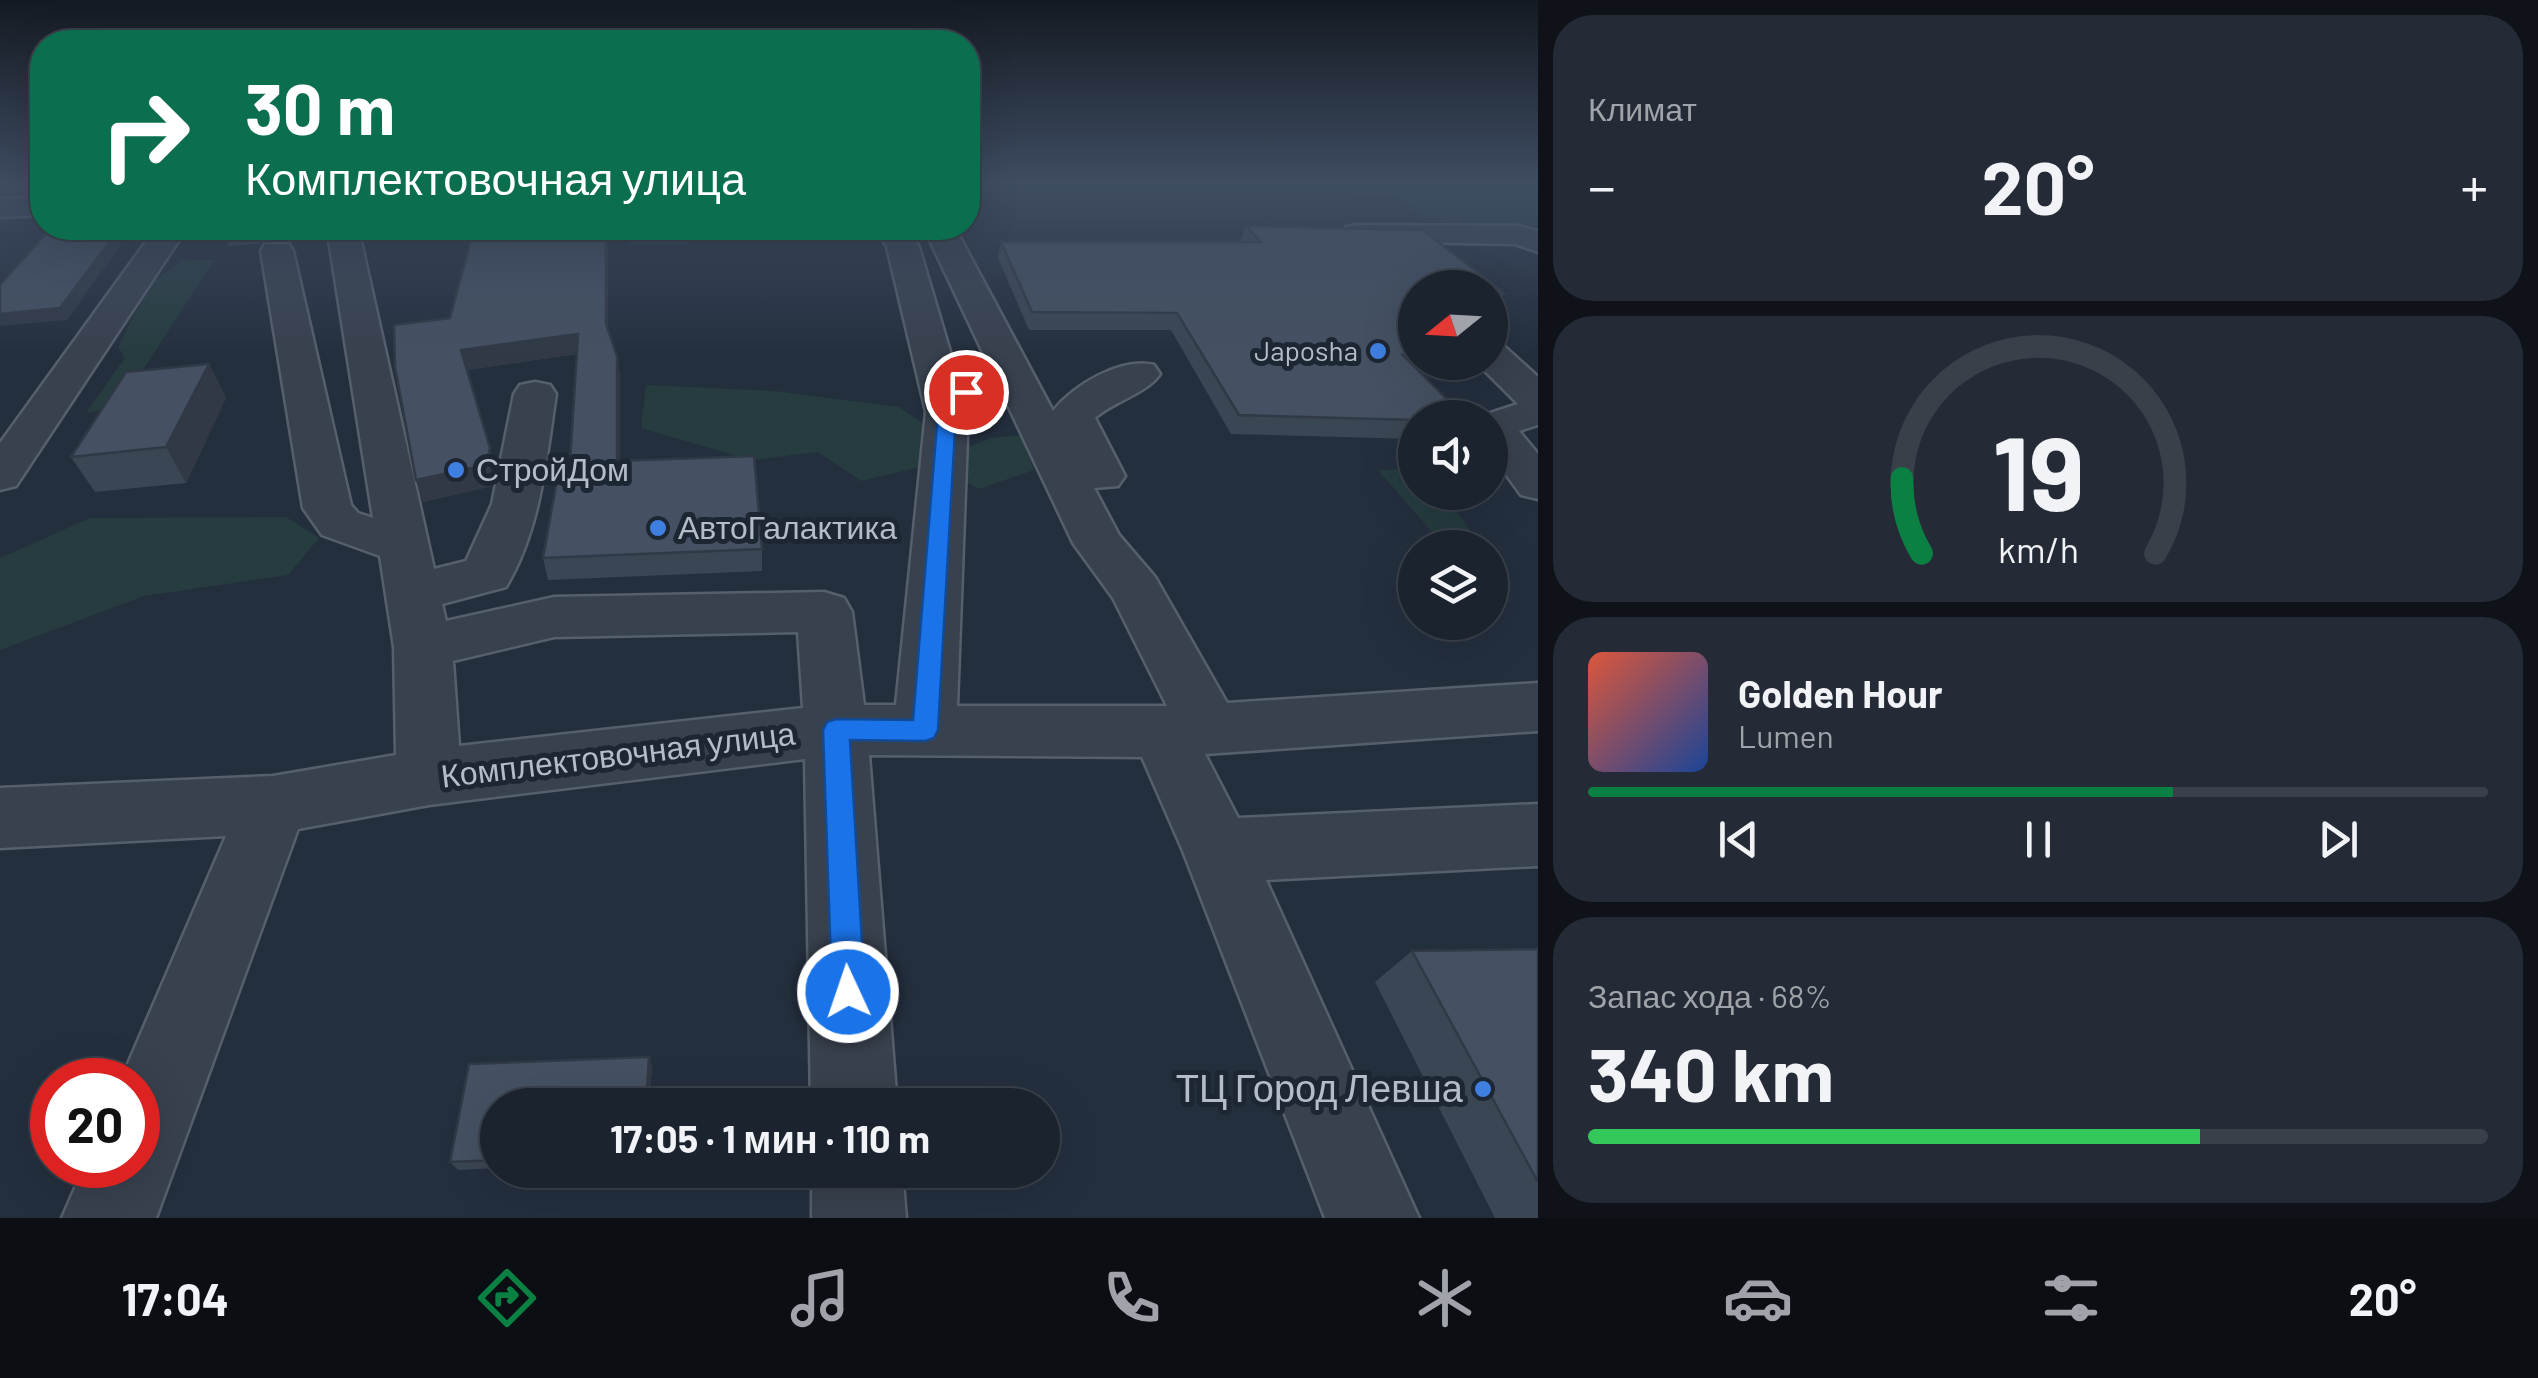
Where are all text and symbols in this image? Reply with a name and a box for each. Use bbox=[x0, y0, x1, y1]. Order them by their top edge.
text: 30 m bbox=[245, 65, 395, 149]
icon: right bbox=[80, 70, 210, 200]
text: Климат bbox=[1588, 89, 1697, 127]
text: 20° bbox=[1982, 140, 2094, 230]
text: Комплектовочная улица bbox=[245, 150, 746, 204]
text: − bbox=[1588, 152, 1616, 218]
text: + bbox=[2460, 152, 2488, 218]
north arrow bbox=[1398, 270, 1508, 380]
map controls bbox=[1398, 270, 1508, 640]
place label: Japosha bbox=[1254, 333, 1358, 367]
marker: Japosha bbox=[1367, 340, 1389, 362]
pin bbox=[924, 350, 1009, 435]
icon: arrive bbox=[939, 365, 994, 420]
button: sound bbox=[1398, 400, 1508, 510]
text: 19 bbox=[1992, 407, 2084, 532]
place label: СтройДом bbox=[476, 449, 629, 488]
marker: СтройДом bbox=[445, 459, 467, 481]
place label: АвтоГалактика bbox=[678, 507, 897, 545]
marker: АвтоГалактика bbox=[647, 517, 669, 539]
text: km/h bbox=[1998, 527, 2078, 570]
button: layers bbox=[1398, 530, 1508, 640]
text: Golden Hour bbox=[1738, 670, 1943, 716]
street label: Комплектовочная улица bbox=[439, 712, 797, 795]
text: Lumen bbox=[1738, 716, 1834, 754]
icon: previous bbox=[1711, 812, 1766, 867]
icon: pause bbox=[2011, 812, 2066, 867]
icon: next bbox=[2311, 812, 2366, 867]
position arrow bbox=[796, 940, 900, 1044]
text: Запас хода · 68% bbox=[1588, 976, 1832, 1014]
text: 340 km bbox=[1588, 1027, 1834, 1117]
speed limit sign: 20 bbox=[30, 1058, 160, 1188]
place label: ТЦ Город Левша bbox=[1176, 1064, 1464, 1110]
marker: ТЦ Город Левша bbox=[1472, 1078, 1494, 1100]
text: 17:05 · 1 мин · 110 m bbox=[610, 1115, 930, 1161]
icon: directions bbox=[472, 1263, 542, 1333]
icon: music bbox=[785, 1263, 855, 1333]
icon: phone bbox=[1097, 1263, 1167, 1333]
icon: climate bbox=[1410, 1263, 1480, 1333]
icon: car bbox=[1723, 1263, 1793, 1333]
icon: filters bbox=[2036, 1263, 2106, 1333]
text: 17:04 bbox=[121, 1271, 229, 1325]
text: 20° bbox=[2349, 1271, 2417, 1325]

